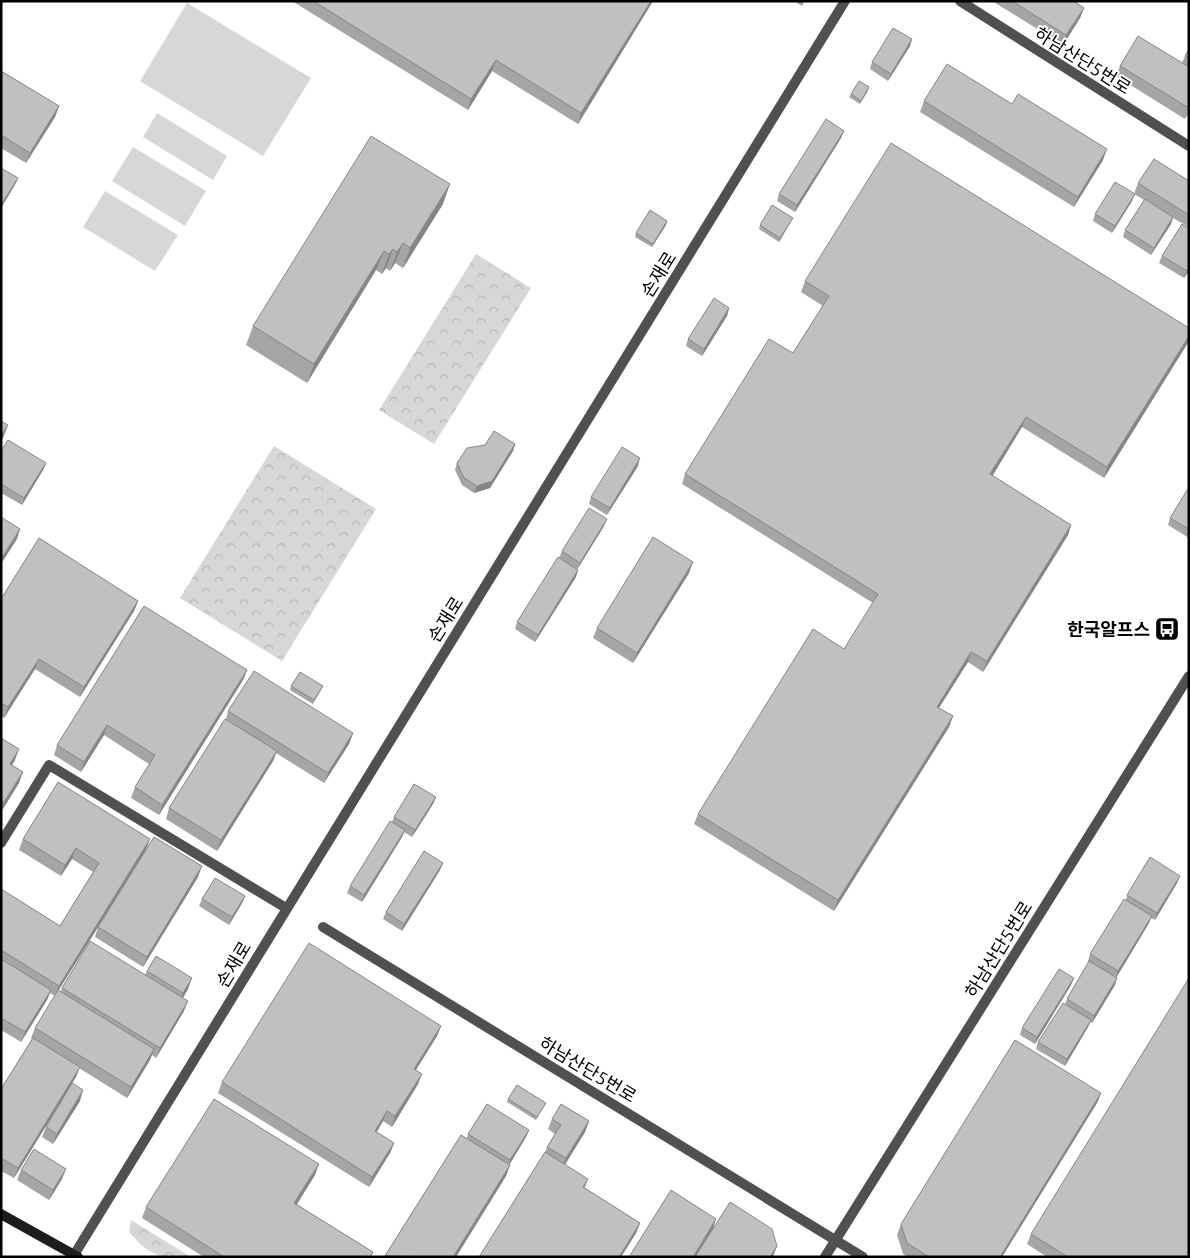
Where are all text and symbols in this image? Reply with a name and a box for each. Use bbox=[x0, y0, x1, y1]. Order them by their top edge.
street label: 하남산단5번로 bbox=[1031, 23, 1135, 97]
street label: 손재로 bbox=[636, 248, 680, 300]
street label: 손재로 bbox=[423, 593, 467, 645]
bus stop icon: 한국알프스 bbox=[1154, 616, 1180, 642]
place label: 한국알프스 bbox=[1067, 619, 1150, 639]
street label: 하남산단5번로 bbox=[961, 897, 1035, 1001]
street label: 손재로 bbox=[212, 938, 254, 990]
street label: 하남산단5번로 bbox=[536, 1032, 640, 1106]

